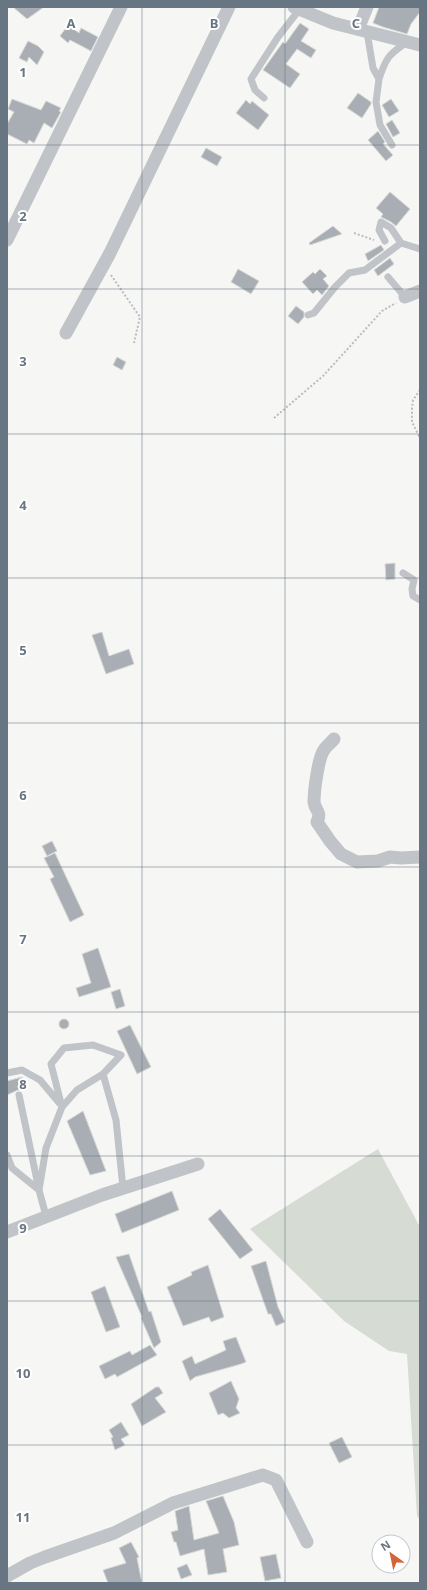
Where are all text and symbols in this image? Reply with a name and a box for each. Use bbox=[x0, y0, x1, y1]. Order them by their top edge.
text: A bbox=[67, 14, 76, 32]
text: B bbox=[210, 14, 218, 32]
text: C bbox=[352, 14, 360, 32]
text: 1 bbox=[19, 63, 27, 81]
text: 2 bbox=[19, 207, 27, 225]
text: 3 bbox=[19, 352, 27, 370]
text: 4 bbox=[19, 496, 27, 514]
text: 5 bbox=[19, 641, 27, 659]
text: 6 bbox=[19, 786, 27, 804]
text: 7 bbox=[19, 930, 27, 948]
text: 8 bbox=[19, 1075, 27, 1093]
text: 9 bbox=[19, 1219, 27, 1237]
text: 10 bbox=[16, 1364, 30, 1382]
text: 11 bbox=[16, 1508, 30, 1526]
north arrow bbox=[371, 1534, 411, 1574]
text: N bbox=[377, 1536, 393, 1554]

